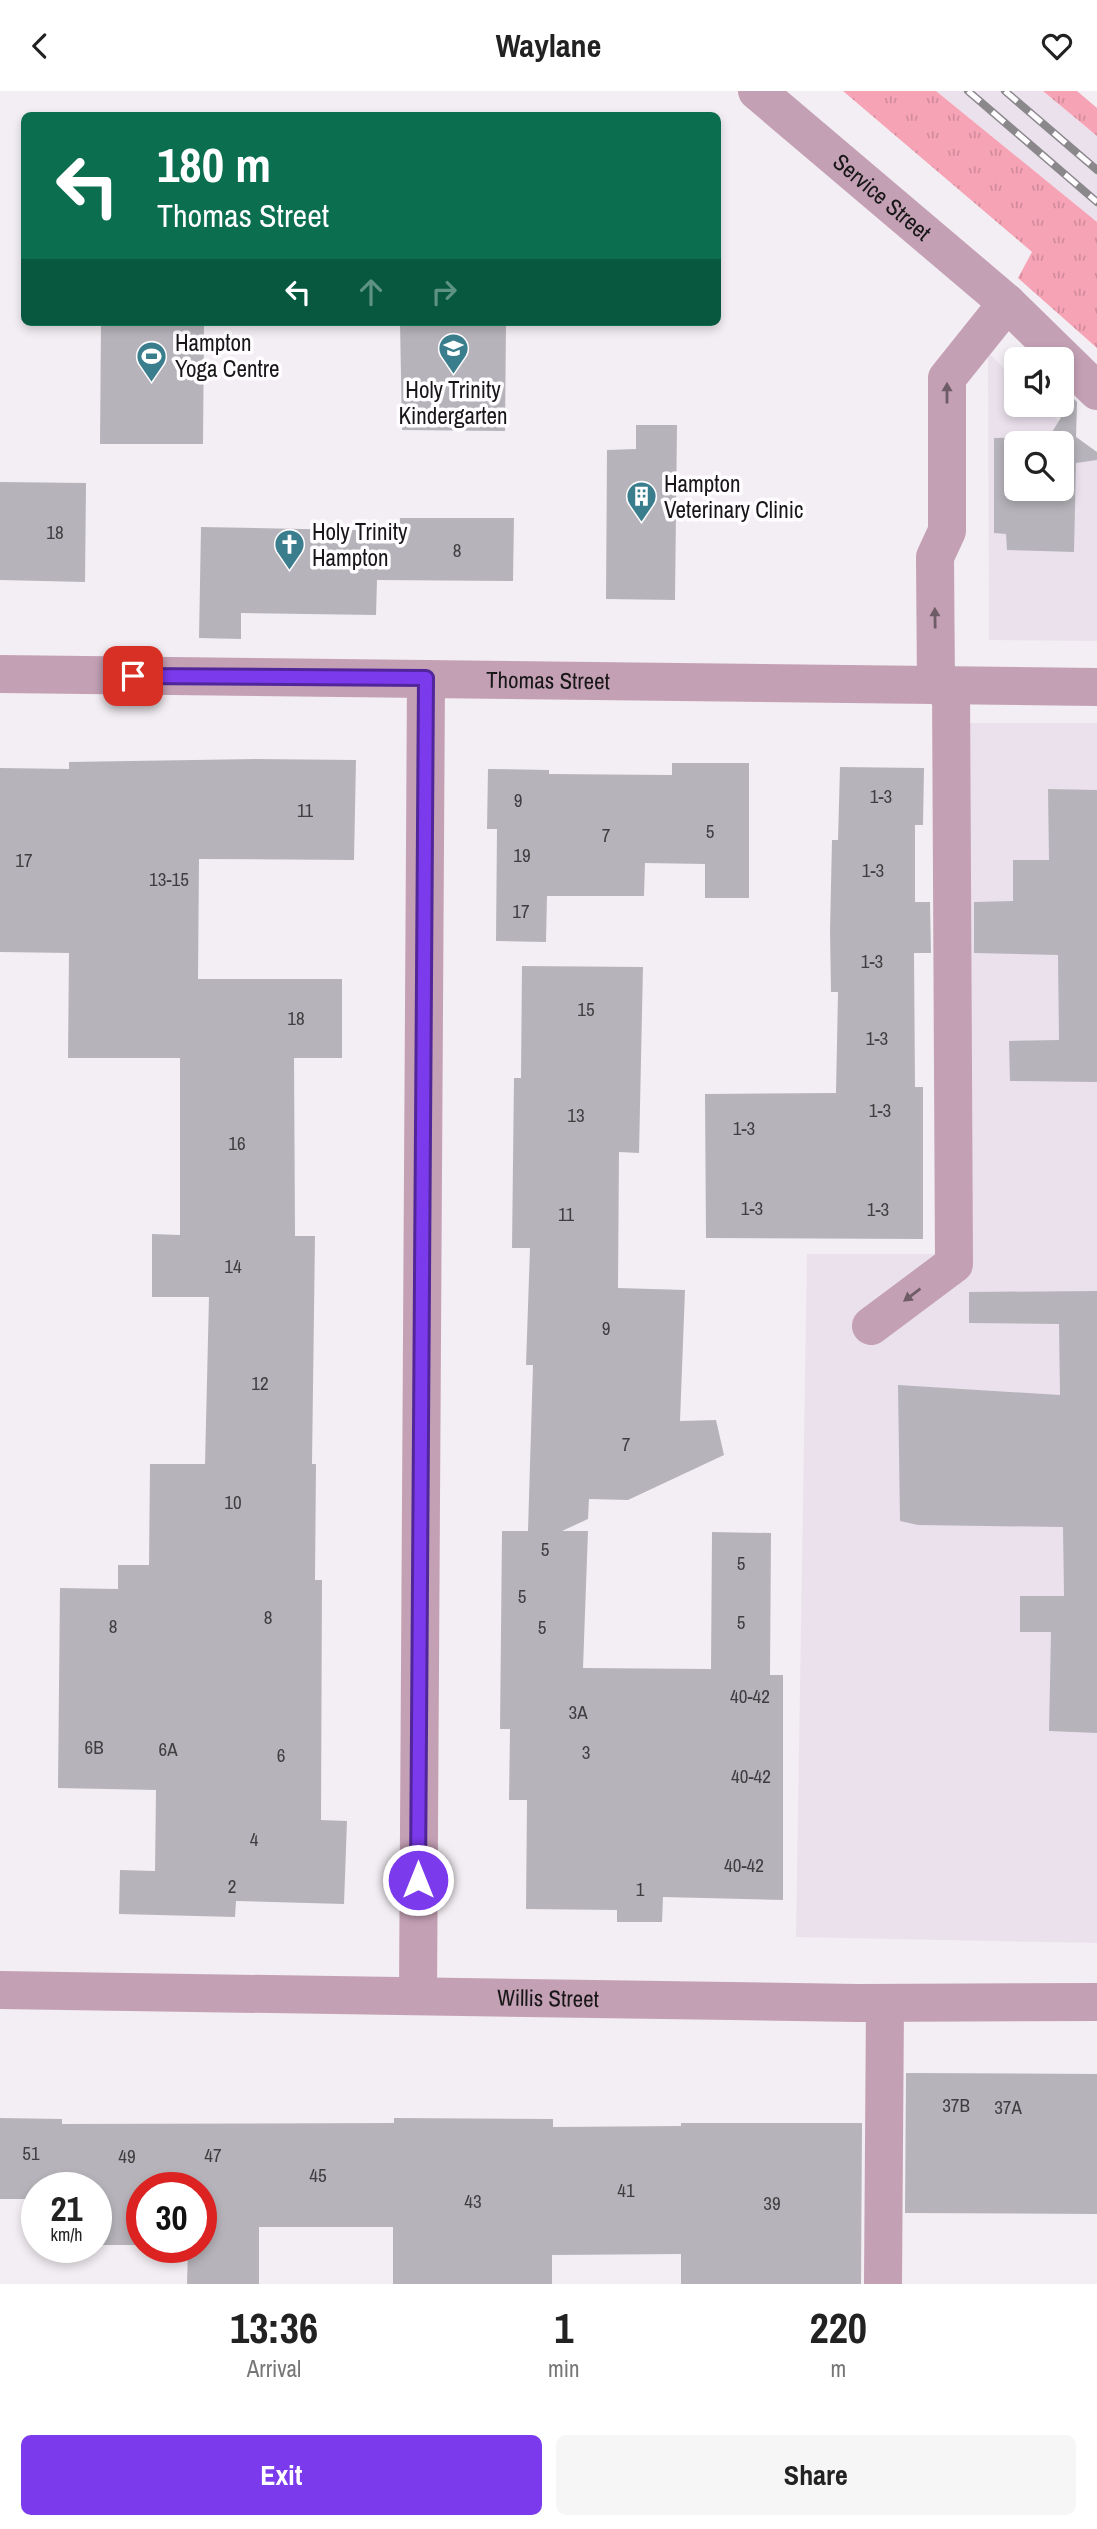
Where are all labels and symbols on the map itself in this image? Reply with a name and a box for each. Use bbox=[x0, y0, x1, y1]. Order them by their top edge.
street label: Service Street bbox=[827, 146, 938, 247]
place label: Hampton Yoga Centre bbox=[175, 327, 279, 384]
school or university icon: Holy Trinity Kindergarten bbox=[436, 332, 470, 376]
sports icon: Hampton Yoga Centre bbox=[135, 339, 169, 383]
place label: Holy Trinity Kindergarten bbox=[398, 374, 508, 431]
one-way arrow bbox=[941, 381, 953, 403]
place label: Hampton Veterinary Clinic bbox=[664, 468, 803, 525]
building icon: Hampton Veterinary Clinic bbox=[624, 480, 658, 524]
place label: Holy Trinity Hampton bbox=[312, 516, 408, 573]
house number: 18 bbox=[46, 519, 64, 545]
church icon: Holy Trinity Hampton bbox=[272, 528, 306, 572]
house number: 8 bbox=[453, 537, 461, 563]
one-way arrow bbox=[929, 606, 941, 628]
pin bbox=[103, 646, 163, 706]
street label: Thomas Street bbox=[486, 664, 610, 696]
house number: 1-3 bbox=[870, 783, 892, 809]
house number: 9 bbox=[514, 787, 522, 813]
house number: 11 bbox=[297, 797, 313, 823]
house number: 5 bbox=[706, 818, 715, 844]
house number: 7 bbox=[602, 822, 611, 848]
house number: 19 bbox=[513, 842, 531, 868]
house number: 17 bbox=[15, 847, 33, 873]
house number: 1-3 bbox=[862, 857, 884, 883]
house number: 13-15 bbox=[149, 866, 189, 892]
house number: 17 bbox=[512, 898, 530, 924]
house number: 1-3 bbox=[861, 948, 883, 974]
house number: 15 bbox=[577, 996, 595, 1022]
house number: 18 bbox=[287, 1005, 305, 1031]
house number: 1-3 bbox=[866, 1025, 888, 1051]
house number: 1-3 bbox=[869, 1097, 891, 1123]
house number: 13 bbox=[567, 1102, 585, 1128]
house number: 1-3 bbox=[733, 1115, 755, 1141]
house number: 16 bbox=[228, 1130, 246, 1156]
house number: 1-3 bbox=[741, 1195, 763, 1221]
house number: 1-3 bbox=[867, 1196, 889, 1222]
house number: 11 bbox=[558, 1201, 574, 1227]
house number: 14 bbox=[224, 1253, 242, 1279]
one-way arrow bbox=[903, 1288, 922, 1302]
house number: 9 bbox=[602, 1315, 610, 1341]
house number: 12 bbox=[251, 1370, 269, 1396]
house number: 7 bbox=[622, 1431, 631, 1457]
house number: 10 bbox=[224, 1489, 242, 1515]
house number: 5 bbox=[541, 1536, 550, 1562]
house number: 5 bbox=[737, 1550, 746, 1576]
house number: 5 bbox=[518, 1583, 527, 1609]
house number: 8 bbox=[264, 1604, 272, 1630]
house number: 5 bbox=[737, 1609, 746, 1635]
house number: 8 bbox=[109, 1613, 117, 1639]
house number: 5 bbox=[538, 1614, 547, 1640]
house number: 40-42 bbox=[730, 1683, 770, 1709]
house number: 3A bbox=[568, 1699, 588, 1725]
house number: 6B bbox=[84, 1734, 104, 1760]
house number: 6A bbox=[158, 1736, 178, 1762]
house number: 3 bbox=[582, 1739, 590, 1765]
house number: 6 bbox=[277, 1742, 285, 1768]
house number: 40-42 bbox=[731, 1763, 771, 1789]
house number: 4 bbox=[250, 1826, 259, 1852]
position arrow bbox=[381, 1843, 455, 1917]
house number: 40-42 bbox=[724, 1852, 764, 1878]
house number: 2 bbox=[228, 1873, 236, 1899]
house number: 1 bbox=[636, 1876, 645, 1902]
street label: Willis Street bbox=[497, 1982, 599, 2014]
house number: 37B bbox=[942, 2092, 970, 2118]
house number: 37A bbox=[994, 2094, 1022, 2120]
house number: 51 bbox=[22, 2140, 40, 2166]
house number: 47 bbox=[204, 2142, 222, 2168]
house number: 49 bbox=[118, 2143, 136, 2169]
house number: 45 bbox=[309, 2162, 327, 2188]
speed limit sign: 30 bbox=[126, 2172, 217, 2263]
house number: 41 bbox=[617, 2177, 635, 2203]
house number: 43 bbox=[464, 2188, 482, 2214]
house number: 39 bbox=[763, 2190, 781, 2216]

